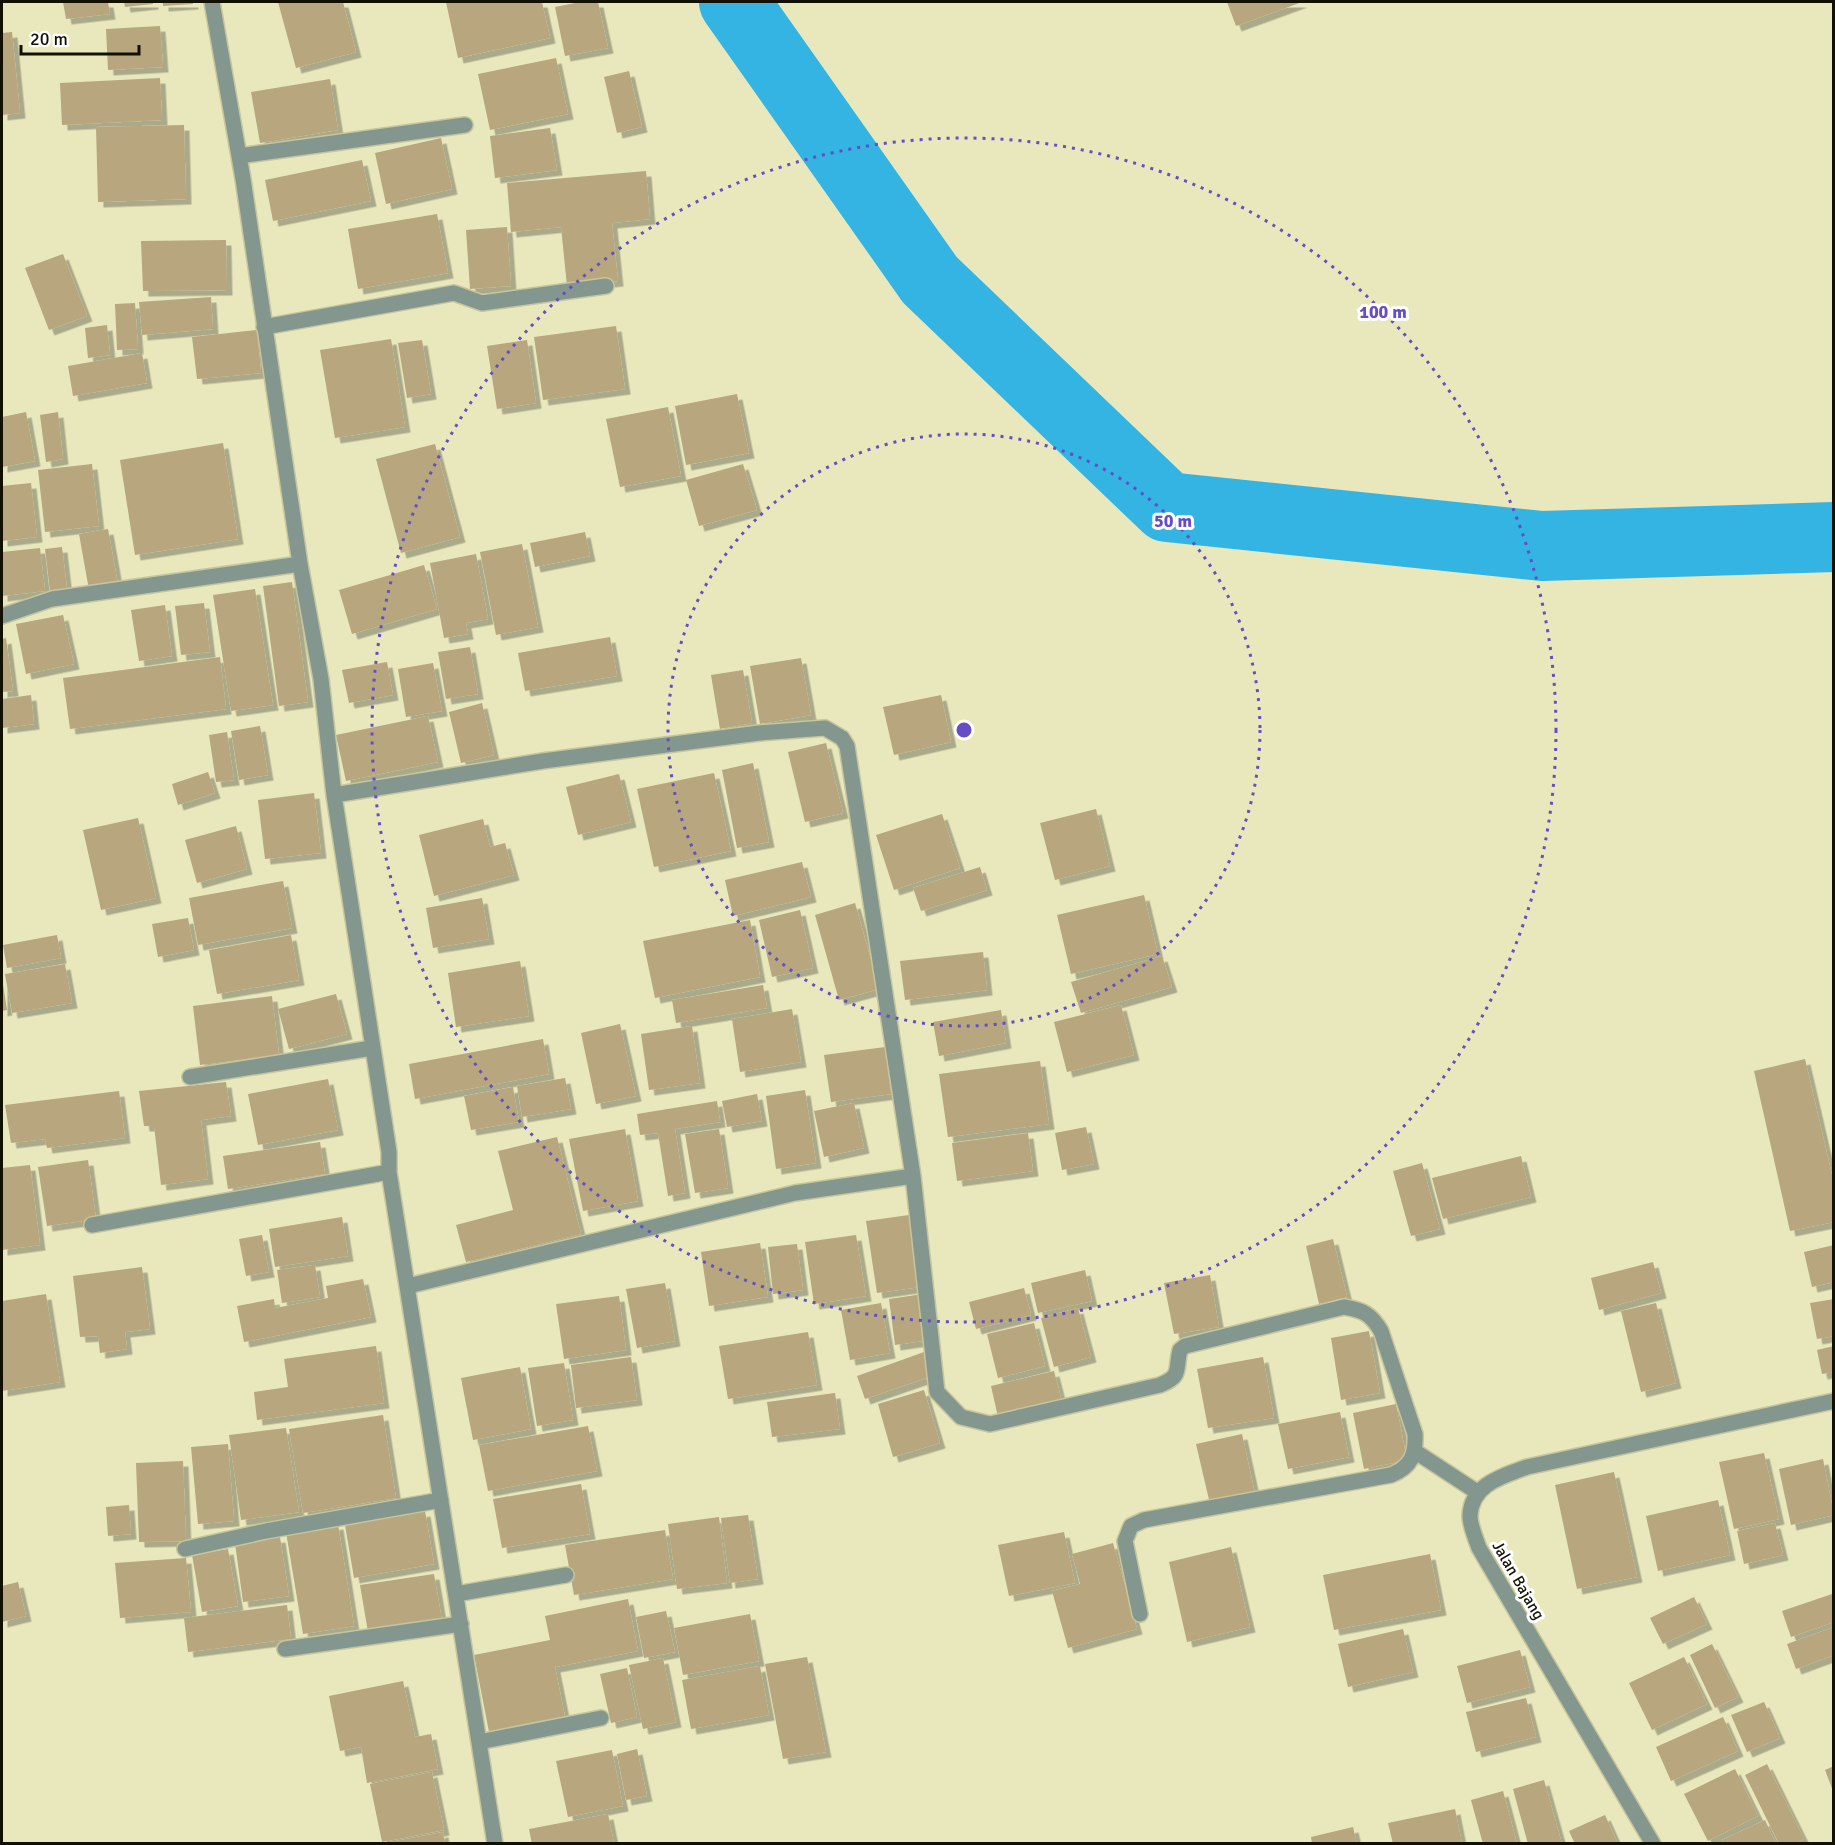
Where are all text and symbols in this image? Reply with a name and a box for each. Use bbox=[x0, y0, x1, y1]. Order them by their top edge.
scale bar bbox=[21, 18, 140, 56]
text: 20 m bbox=[30, 28, 68, 50]
text: 100 m bbox=[1359, 301, 1407, 323]
text: 50 m bbox=[1154, 510, 1192, 532]
centre of rings bbox=[954, 720, 974, 740]
street label: Jalan Bajang bbox=[1488, 1538, 1549, 1623]

